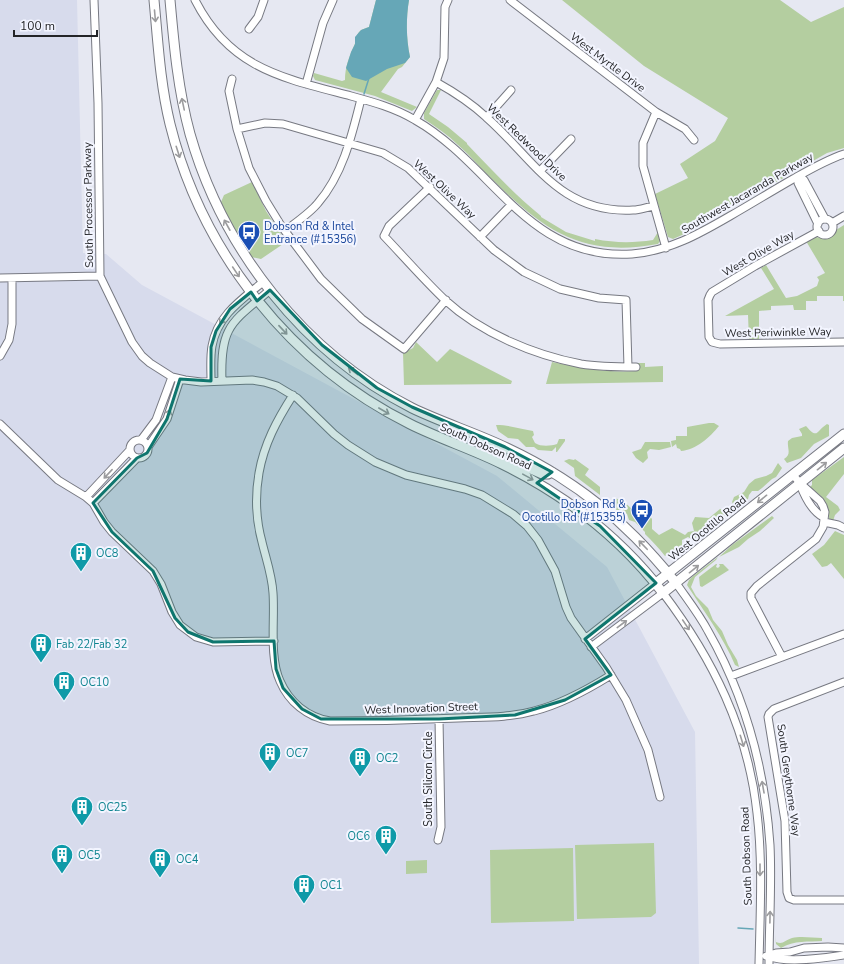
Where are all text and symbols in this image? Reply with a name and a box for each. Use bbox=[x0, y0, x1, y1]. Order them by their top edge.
one-way arrow bbox=[151, 9, 159, 22]
scale bar bbox=[14, 12, 97, 38]
text: 100 m bbox=[20, 18, 55, 34]
street label: West Myrtle Drive bbox=[567, 29, 648, 96]
one-way arrow bbox=[178, 97, 186, 110]
street label: West Redwood Drive bbox=[484, 100, 570, 184]
street label: South Processor Parkway bbox=[80, 142, 97, 268]
one-way arrow bbox=[175, 146, 183, 158]
street label: Southwest Jacaranda Parkway bbox=[679, 149, 816, 237]
street label: West Olive Way bbox=[410, 156, 480, 223]
one-way arrow bbox=[223, 219, 231, 231]
bus stop icon: Dobson Rd & Intel Entrance (#15356) bbox=[236, 219, 262, 252]
place label: Dobson Rd & Intel Entrance (#15356) bbox=[264, 219, 357, 247]
street label: West Olive Way bbox=[720, 227, 797, 280]
one-way arrow bbox=[232, 266, 240, 277]
one-way arrow bbox=[219, 313, 227, 324]
street label: West Periwinkle Way bbox=[725, 324, 832, 341]
one-way arrow bbox=[278, 325, 288, 335]
one-way arrow bbox=[348, 367, 359, 375]
one-way arrow bbox=[378, 407, 390, 415]
one-way arrow bbox=[165, 409, 173, 421]
street label: South Dobson Road bbox=[438, 420, 534, 473]
one-way arrow bbox=[816, 461, 827, 470]
one-way arrow bbox=[103, 468, 112, 479]
one-way arrow bbox=[521, 474, 533, 482]
street label: West Ocotillo Road bbox=[665, 492, 749, 564]
one-way arrow bbox=[757, 495, 768, 503]
place label: Dobson Rd & Ocotillo Rd (#15355) bbox=[522, 497, 626, 525]
bus stop icon: Dobson Rd & Ocotillo Rd (#15355) bbox=[629, 497, 655, 530]
building icon: OC8 bbox=[68, 540, 94, 573]
one-way arrow bbox=[638, 540, 647, 550]
place label: OC8 bbox=[96, 546, 119, 561]
one-way arrow bbox=[688, 564, 699, 573]
one-way arrow bbox=[682, 619, 690, 630]
one-way arrow bbox=[617, 620, 628, 628]
building icon: Fab 22/Fab 32 bbox=[28, 631, 54, 664]
place label: Fab 22/Fab 32 bbox=[56, 637, 127, 652]
building icon: OC10 bbox=[51, 669, 77, 702]
place label: OC10 bbox=[80, 675, 109, 690]
street label: West Innovation Street bbox=[364, 699, 478, 718]
street label: South Greythorne Way bbox=[773, 723, 804, 838]
street label: South Silicon Circle bbox=[421, 731, 436, 827]
one-way arrow bbox=[739, 735, 746, 748]
building icon: OC7 bbox=[257, 740, 283, 773]
building icon: OC2 bbox=[347, 745, 373, 778]
place label: OC7 bbox=[286, 746, 308, 761]
place label: OC2 bbox=[376, 751, 398, 766]
one-way arrow bbox=[759, 781, 767, 794]
building icon: OC25 bbox=[69, 794, 95, 827]
place label: OC25 bbox=[98, 800, 127, 815]
street label: South Dobson Road bbox=[737, 806, 756, 906]
building icon: OC6 bbox=[373, 823, 399, 856]
place label: OC6 bbox=[348, 829, 370, 844]
building icon: OC5 bbox=[49, 842, 75, 875]
building icon: OC4 bbox=[147, 846, 173, 879]
place label: OC5 bbox=[78, 848, 101, 863]
place label: OC4 bbox=[176, 852, 199, 867]
one-way arrow bbox=[756, 863, 764, 876]
building icon: OC1 bbox=[291, 872, 317, 905]
place label: OC1 bbox=[320, 878, 342, 893]
one-way arrow bbox=[766, 911, 774, 924]

